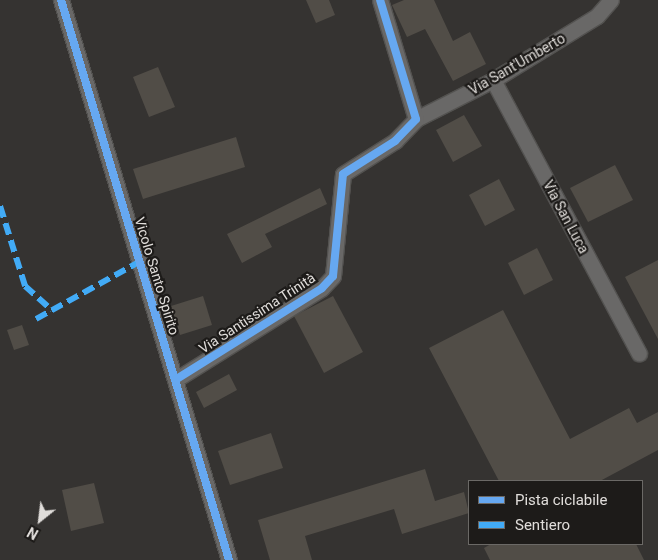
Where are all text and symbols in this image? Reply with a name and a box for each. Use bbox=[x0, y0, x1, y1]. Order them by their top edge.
street label: Via Sant'Umberto bbox=[466, 30, 568, 98]
street label: Via San Luca bbox=[540, 178, 592, 256]
street label: Vicolo Santo Spirito bbox=[131, 215, 183, 337]
street label: Via Santissima Trinità bbox=[196, 269, 318, 357]
legend bbox=[468, 480, 643, 545]
text: Pista ciclabile bbox=[515, 491, 607, 509]
north arrow bbox=[15, 495, 65, 545]
text: Sentiero bbox=[515, 516, 570, 534]
text: N bbox=[25, 524, 41, 543]

